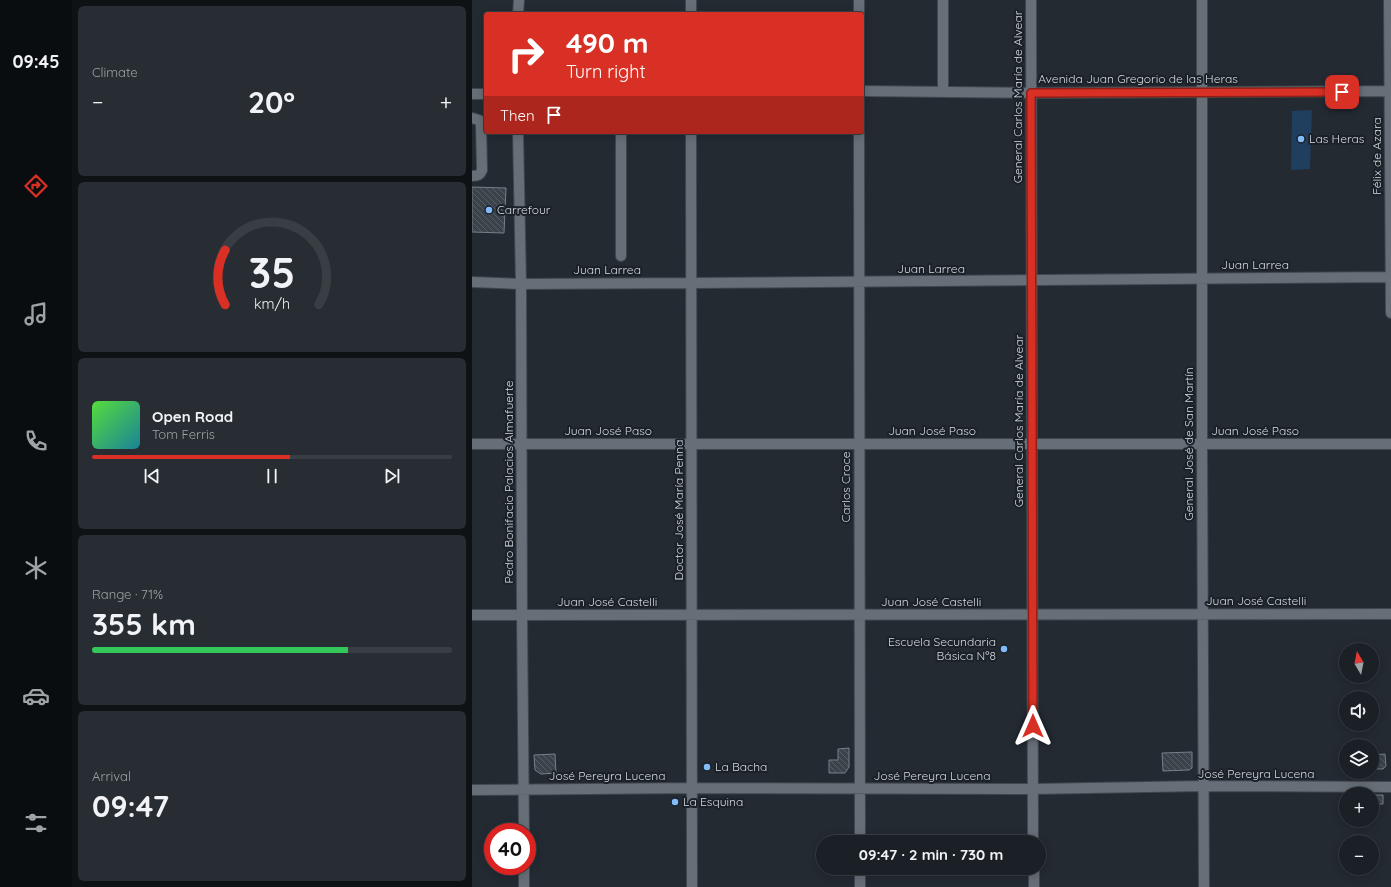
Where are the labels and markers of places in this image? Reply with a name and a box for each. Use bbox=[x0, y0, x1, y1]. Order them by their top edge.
pin bbox=[1325, 75, 1359, 109]
place label: Las Heras bbox=[1309, 131, 1365, 146]
marker: Las Heras bbox=[1296, 134, 1306, 144]
place label: Carrefour bbox=[497, 202, 551, 217]
marker: Carrefour bbox=[484, 205, 494, 215]
place label: Escuela Secundaria Básica Nº8 bbox=[888, 634, 996, 663]
marker: Escuela Secundaria Básica Nº8 bbox=[999, 644, 1009, 654]
place label: La Bacha bbox=[715, 759, 767, 774]
marker: La Bacha bbox=[702, 762, 712, 772]
place label: La Esquina bbox=[683, 794, 743, 809]
marker: La Esquina bbox=[670, 797, 680, 807]

